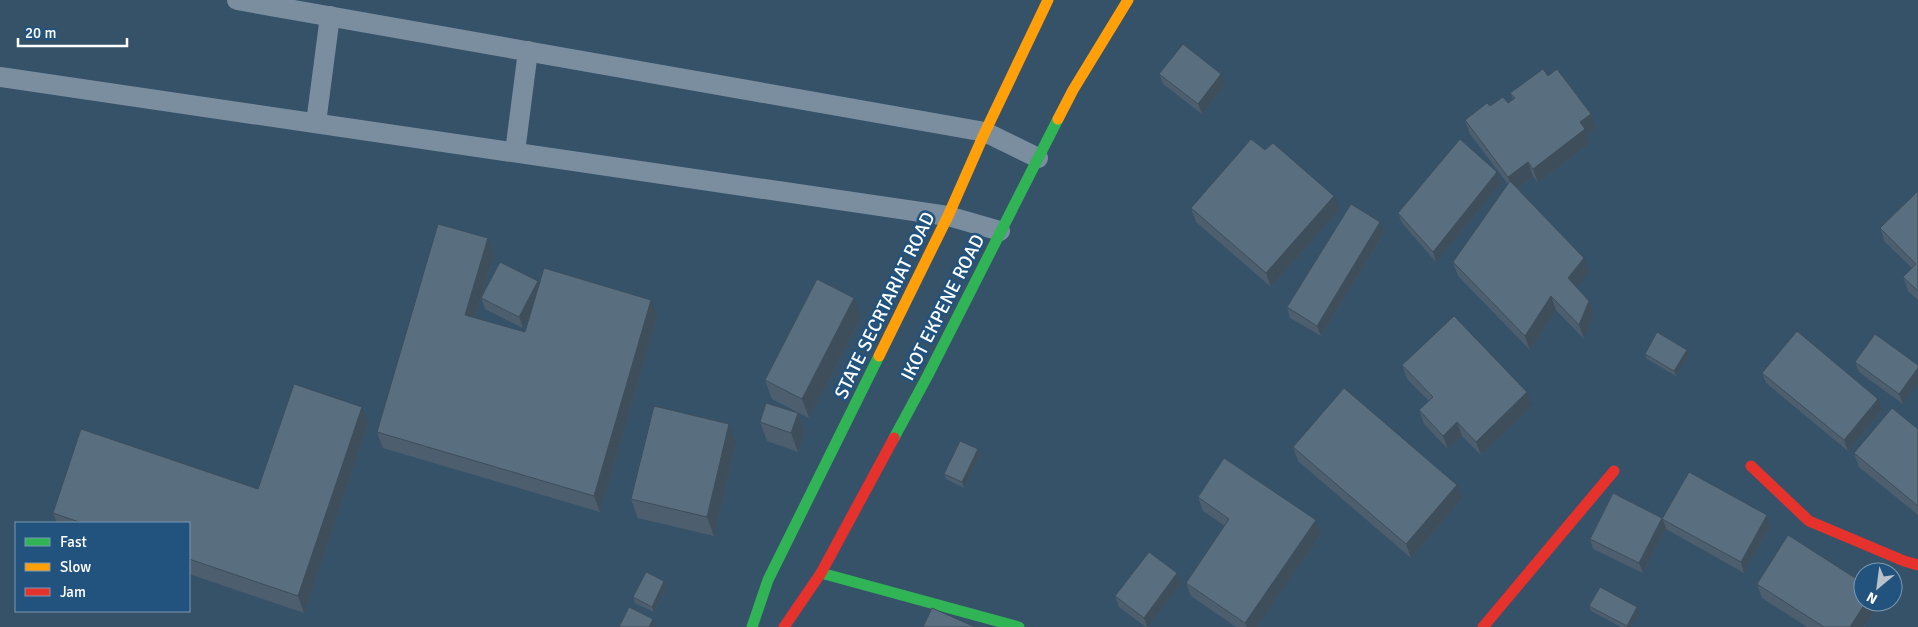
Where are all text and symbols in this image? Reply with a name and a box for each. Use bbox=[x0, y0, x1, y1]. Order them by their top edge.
scale bar bbox=[18, 15, 126, 47]
text: 20 m bbox=[25, 24, 56, 42]
street label: STATE SECRTARIAT ROAD bbox=[829, 208, 941, 403]
street label: IKOT EKPENE ROAD bbox=[896, 230, 990, 385]
legend bbox=[15, 522, 190, 612]
text: Fast bbox=[60, 533, 87, 551]
text: Slow bbox=[60, 558, 91, 576]
north arrow bbox=[1853, 562, 1903, 612]
text: Jam bbox=[60, 583, 86, 601]
text: N bbox=[1864, 588, 1880, 608]

